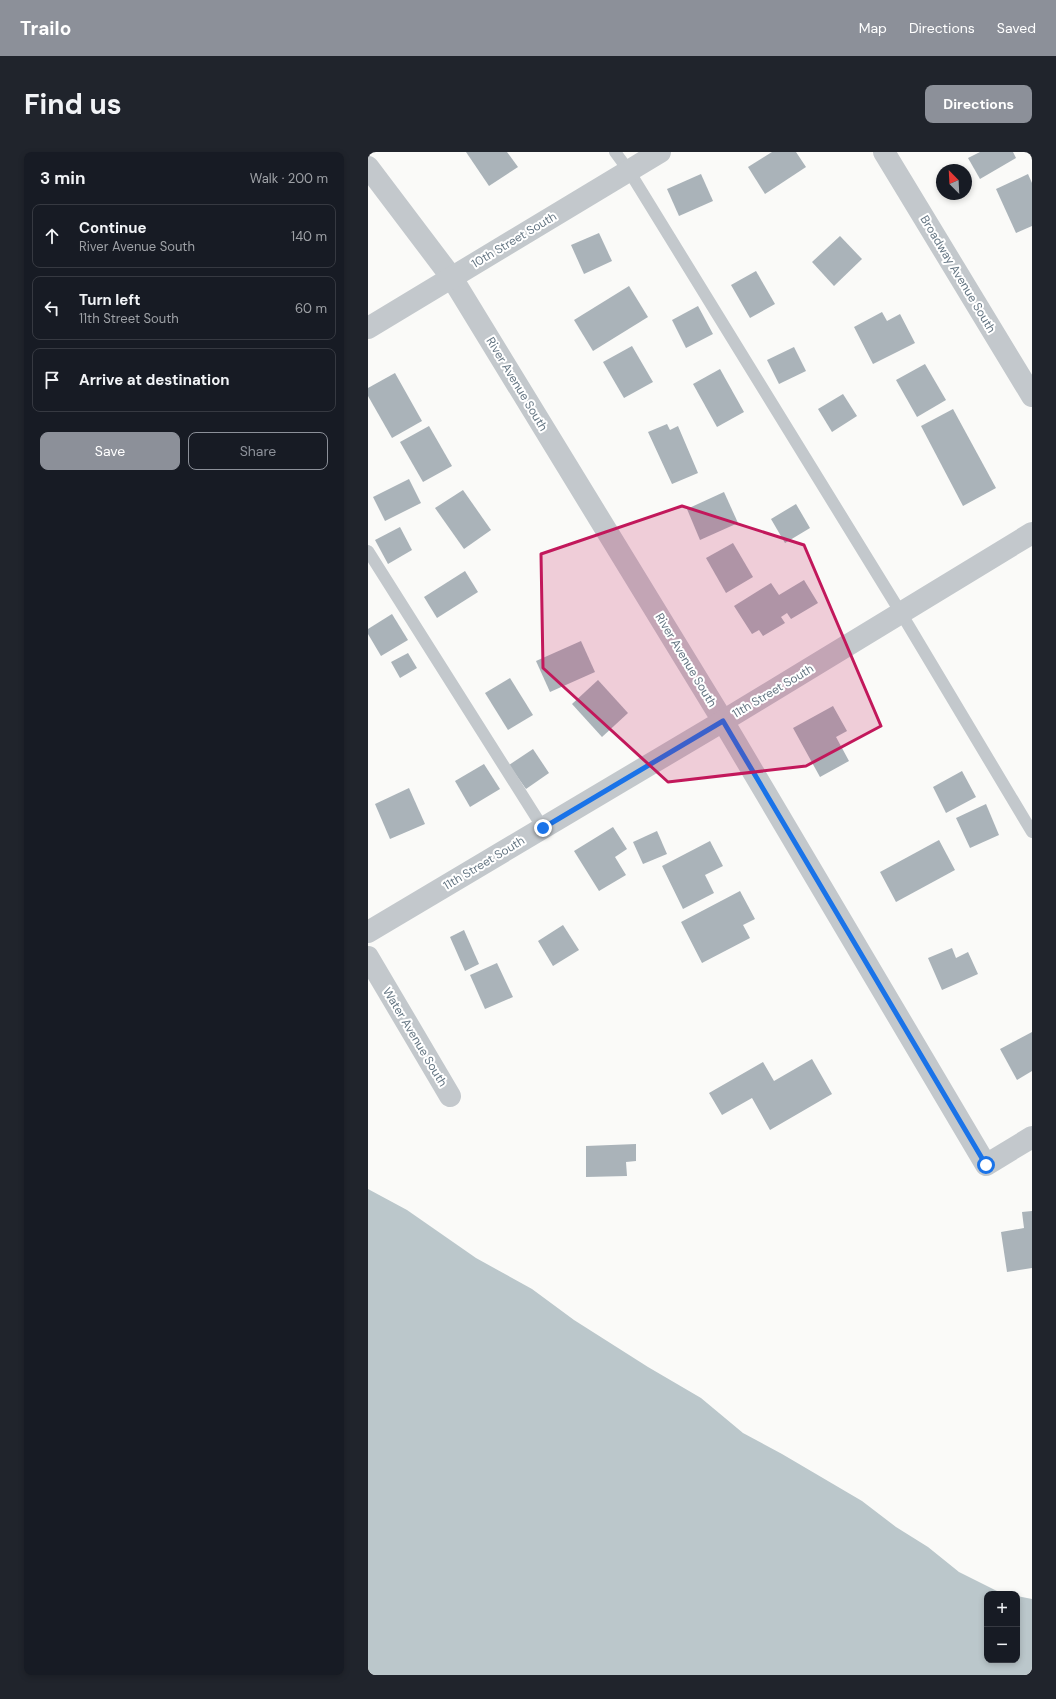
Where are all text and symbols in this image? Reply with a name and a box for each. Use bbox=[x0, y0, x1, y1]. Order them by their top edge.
text: Trailo bbox=[20, 16, 71, 41]
text: Map bbox=[859, 19, 887, 37]
text: Directions bbox=[909, 19, 975, 37]
text: Saved bbox=[997, 19, 1036, 37]
button: Directions bbox=[925, 85, 1032, 123]
text: Find us bbox=[24, 86, 122, 123]
north arrow bbox=[936, 164, 972, 200]
text: 3 min bbox=[40, 167, 85, 189]
text: Walk · 200 m bbox=[250, 170, 328, 187]
street label: 10th Street South bbox=[469, 208, 560, 272]
street label: Broadway Avenue South bbox=[917, 212, 999, 336]
text: Continue bbox=[79, 218, 147, 238]
icon: ahead bbox=[41, 225, 63, 247]
text: 140 m bbox=[291, 228, 327, 245]
text: River Avenue South bbox=[79, 238, 195, 255]
text: Turn left bbox=[79, 290, 140, 310]
icon: left bbox=[41, 297, 63, 319]
text: 60 m bbox=[295, 300, 327, 317]
text: 11th Street South bbox=[79, 310, 179, 327]
street label: River Avenue South bbox=[483, 334, 551, 434]
icon: arrive bbox=[41, 369, 63, 391]
text: Arrive at destination bbox=[79, 370, 230, 390]
button: Save bbox=[40, 432, 180, 470]
button: Share bbox=[188, 432, 328, 470]
street label: River Avenue South bbox=[652, 610, 720, 710]
street label: 11th Street South bbox=[729, 660, 817, 722]
route end bbox=[534, 819, 552, 837]
street label: 11th Street South bbox=[440, 832, 528, 894]
street label: Water Avenue South bbox=[379, 984, 451, 1090]
route start bbox=[977, 1156, 995, 1174]
map controls bbox=[984, 1591, 1020, 1663]
button: + bbox=[984, 1591, 1020, 1627]
button: − bbox=[984, 1627, 1020, 1663]

